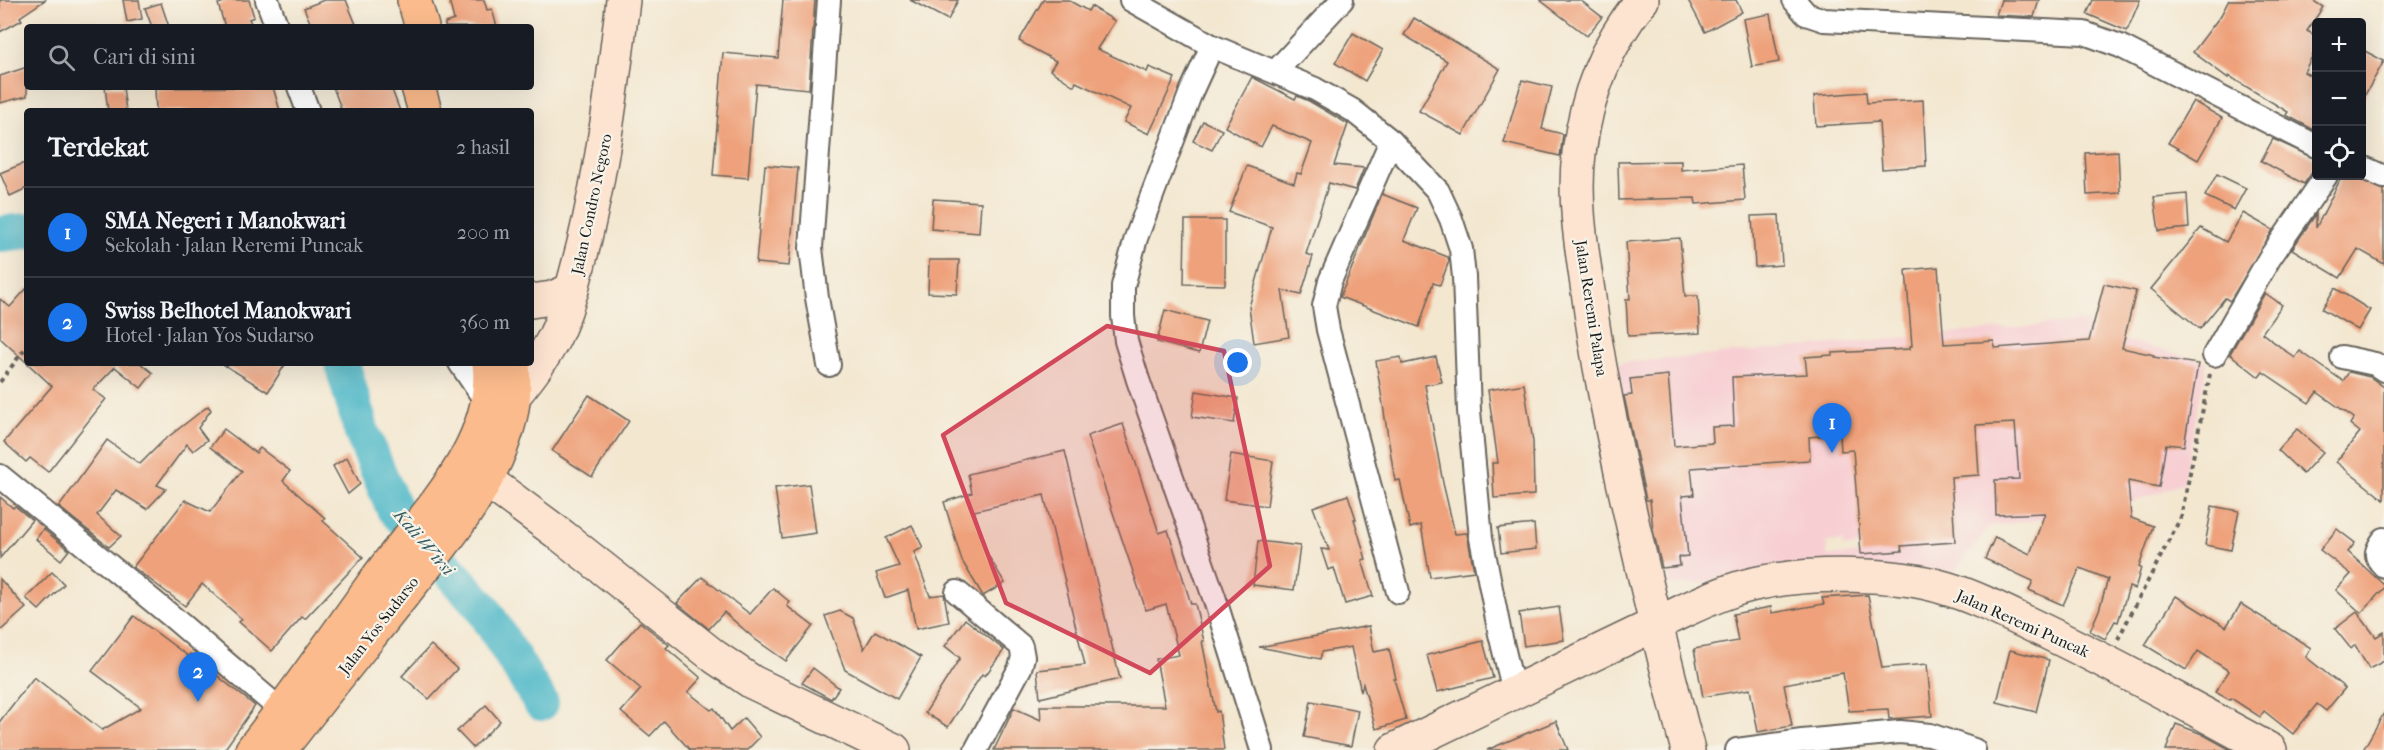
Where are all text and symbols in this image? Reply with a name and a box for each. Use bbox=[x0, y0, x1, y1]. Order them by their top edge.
map controls bbox=[2312, 18, 2366, 180]
button: + bbox=[2312, 18, 2366, 72]
search box bbox=[24, 24, 534, 90]
icon: search bbox=[45, 41, 78, 74]
text: Cari di sini bbox=[93, 44, 196, 70]
button: − bbox=[2312, 72, 2366, 126]
button: locate bbox=[2312, 126, 2366, 180]
text: Terdekat bbox=[48, 132, 149, 163]
street label: Jalan Condro Negoro bbox=[567, 132, 616, 278]
text: 2 hasil bbox=[456, 136, 510, 159]
text: SMA Negeri 1 Manokwari bbox=[105, 208, 346, 234]
text: 1 bbox=[64, 221, 71, 244]
text: 200 m bbox=[457, 221, 510, 244]
text: Sekolah · Jalan Reremi Puncak bbox=[105, 234, 363, 257]
street label: Jalan Reremi Palapa bbox=[1571, 237, 1612, 378]
text: Swiss Belhotel Manokwari bbox=[105, 298, 351, 324]
text: 2 bbox=[62, 311, 73, 334]
text: 360 m bbox=[459, 311, 510, 334]
text: Hotel · Jalan Yos Sudarso bbox=[105, 324, 314, 347]
your location bbox=[1223, 348, 1252, 377]
pin: 1 bbox=[1812, 404, 1852, 453]
water label: Kali Wirsi bbox=[388, 503, 459, 581]
street label: Jalan Yos Sudarso bbox=[333, 573, 422, 679]
street label: Jalan Reremi Puncak bbox=[1952, 585, 2093, 662]
pin: 2 bbox=[178, 652, 218, 702]

